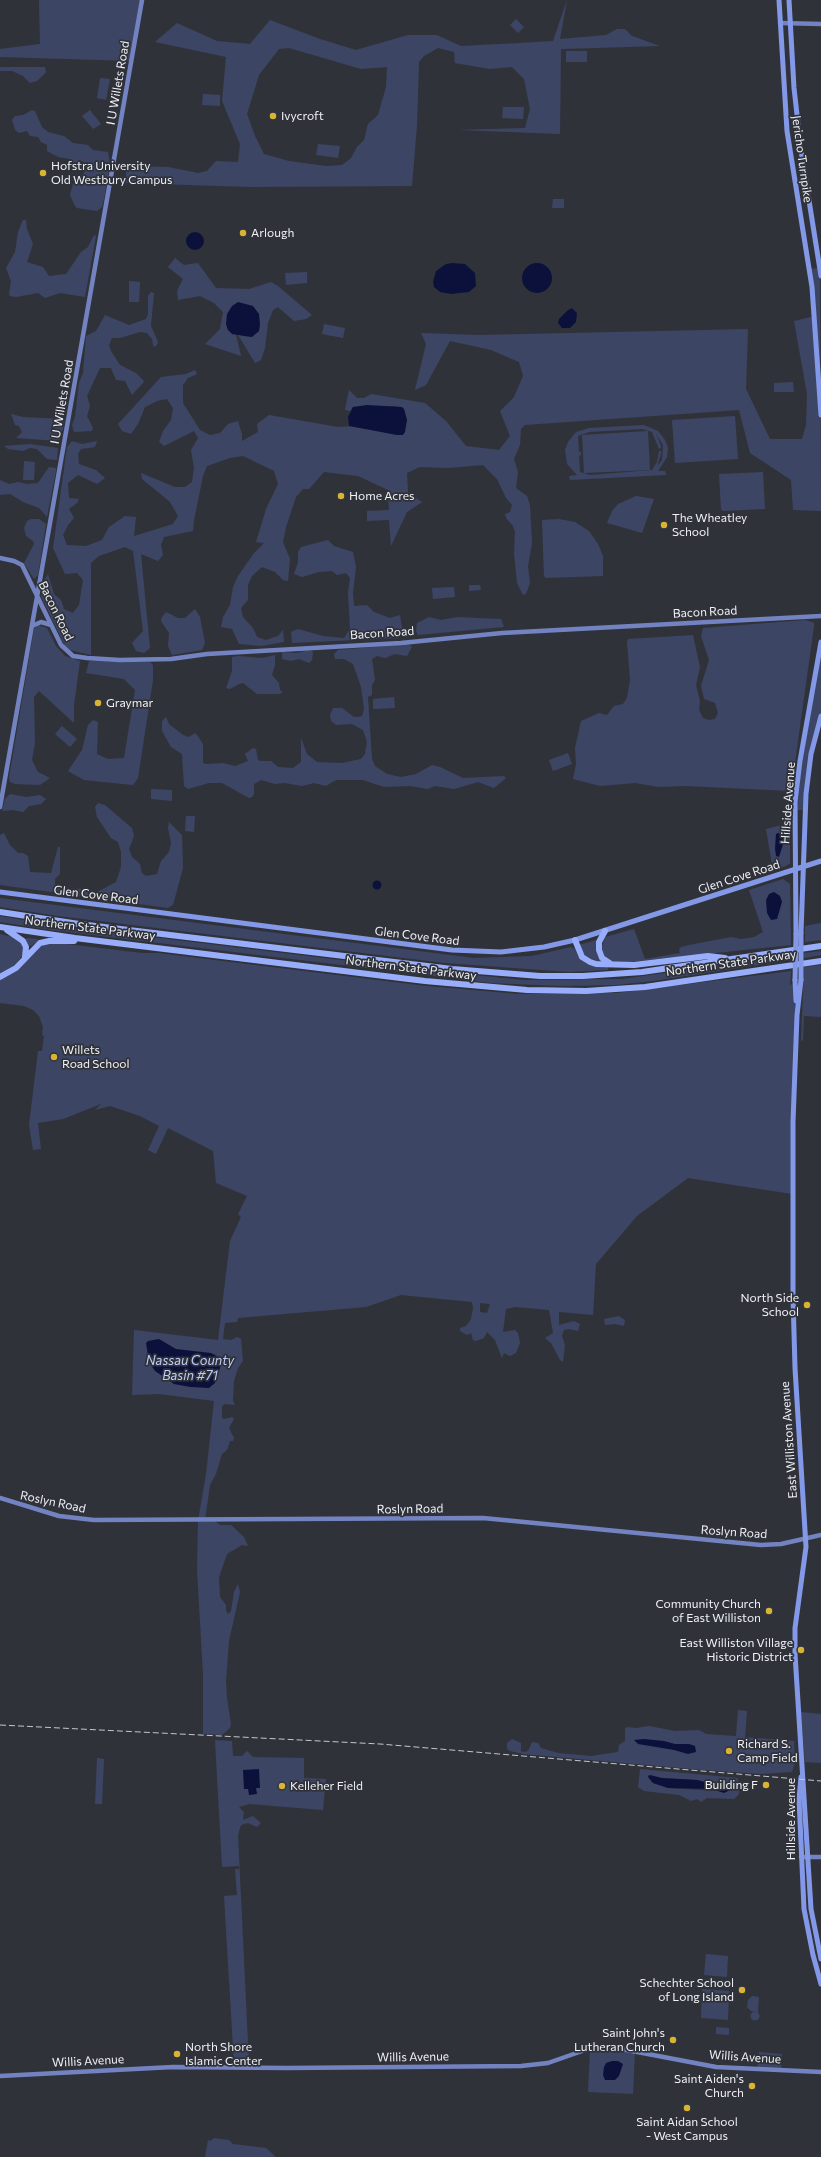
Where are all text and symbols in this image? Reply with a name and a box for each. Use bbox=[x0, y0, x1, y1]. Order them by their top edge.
street label: I U Willets Road bbox=[104, 40, 132, 126]
place label: Ivycroft bbox=[281, 109, 324, 123]
marker: Ivycroft bbox=[268, 111, 278, 121]
street label: Jericho Turnpike bbox=[789, 115, 815, 203]
place label: Hofstra University Old Westbury Campus bbox=[51, 159, 172, 187]
marker: Hofstra University Old Westbury Campus bbox=[38, 168, 48, 178]
place label: Arlough bbox=[251, 226, 294, 240]
marker: Arlough bbox=[238, 228, 248, 238]
street label: I U Willets Road bbox=[48, 359, 76, 445]
place label: Home Acres bbox=[349, 489, 415, 503]
marker: Home Acres bbox=[336, 491, 346, 501]
place label: The Wheatley School bbox=[672, 511, 747, 539]
marker: The Wheatley School bbox=[659, 520, 669, 530]
street label: Bacon Road bbox=[35, 579, 77, 643]
street label: Bacon Road bbox=[673, 603, 737, 621]
street label: Bacon Road bbox=[349, 624, 415, 642]
place label: Graymar bbox=[106, 696, 153, 710]
marker: Graymar bbox=[93, 698, 103, 708]
street label: Hillside Avenue bbox=[778, 761, 798, 845]
street label: Glen Cove Road bbox=[696, 857, 782, 897]
street label: Glen Cove Road bbox=[53, 883, 139, 907]
street label: Northern State Parkway bbox=[24, 913, 156, 943]
street label: Glen Cove Road bbox=[374, 924, 460, 948]
street label: Northern State Parkway bbox=[665, 947, 797, 979]
street label: Northern State Parkway bbox=[345, 953, 477, 983]
place label: Willets Road School bbox=[62, 1043, 130, 1071]
marker: Willets Road School bbox=[49, 1052, 59, 1062]
place label: North Side School bbox=[741, 1291, 799, 1319]
marker: North Side School bbox=[802, 1300, 812, 1310]
water label: Nassau County Basin #71 bbox=[146, 1353, 234, 1384]
street label: East Williston Avenue bbox=[778, 1381, 800, 1499]
street label: Roslyn Road bbox=[19, 1488, 87, 1516]
street label: Roslyn Road bbox=[377, 1501, 443, 1517]
street label: Roslyn Road bbox=[700, 1522, 768, 1542]
place label: Community Church of East Williston bbox=[655, 1597, 761, 1625]
marker: Community Church of East Williston bbox=[764, 1606, 774, 1616]
place label: East Williston Village Historic District bbox=[679, 1636, 793, 1664]
marker: East Williston Village Historic District bbox=[796, 1645, 806, 1655]
place label: Richard S. Camp Field bbox=[737, 1737, 798, 1765]
marker: Richard S. Camp Field bbox=[724, 1746, 734, 1756]
place label: Building F bbox=[705, 1778, 758, 1792]
street label: Hillside Avenue bbox=[784, 1778, 798, 1860]
place label: Kelleher Field bbox=[290, 1779, 363, 1793]
marker: Building F bbox=[761, 1780, 771, 1790]
marker: Kelleher Field bbox=[277, 1781, 287, 1791]
place label: Schechter School of Long Island bbox=[640, 1976, 734, 2004]
marker: Schechter School of Long Island bbox=[737, 1985, 747, 1995]
place label: Saint John's Lutheran Church bbox=[574, 2026, 665, 2054]
marker: Saint John's Lutheran Church bbox=[668, 2035, 678, 2045]
place label: North Shore Islamic Center bbox=[185, 2040, 262, 2068]
street label: Willis Avenue bbox=[708, 2047, 782, 2067]
marker: North Shore Islamic Center bbox=[172, 2049, 182, 2059]
street label: Willis Avenue bbox=[377, 2049, 449, 2065]
street label: Willis Avenue bbox=[52, 2052, 124, 2070]
place label: Saint Aiden's Church bbox=[674, 2072, 744, 2100]
marker: Saint Aiden's Church bbox=[747, 2081, 757, 2091]
marker: Saint Aidan School - West Campus bbox=[682, 2103, 692, 2113]
place label: Saint Aidan School - West Campus bbox=[636, 2115, 738, 2143]

